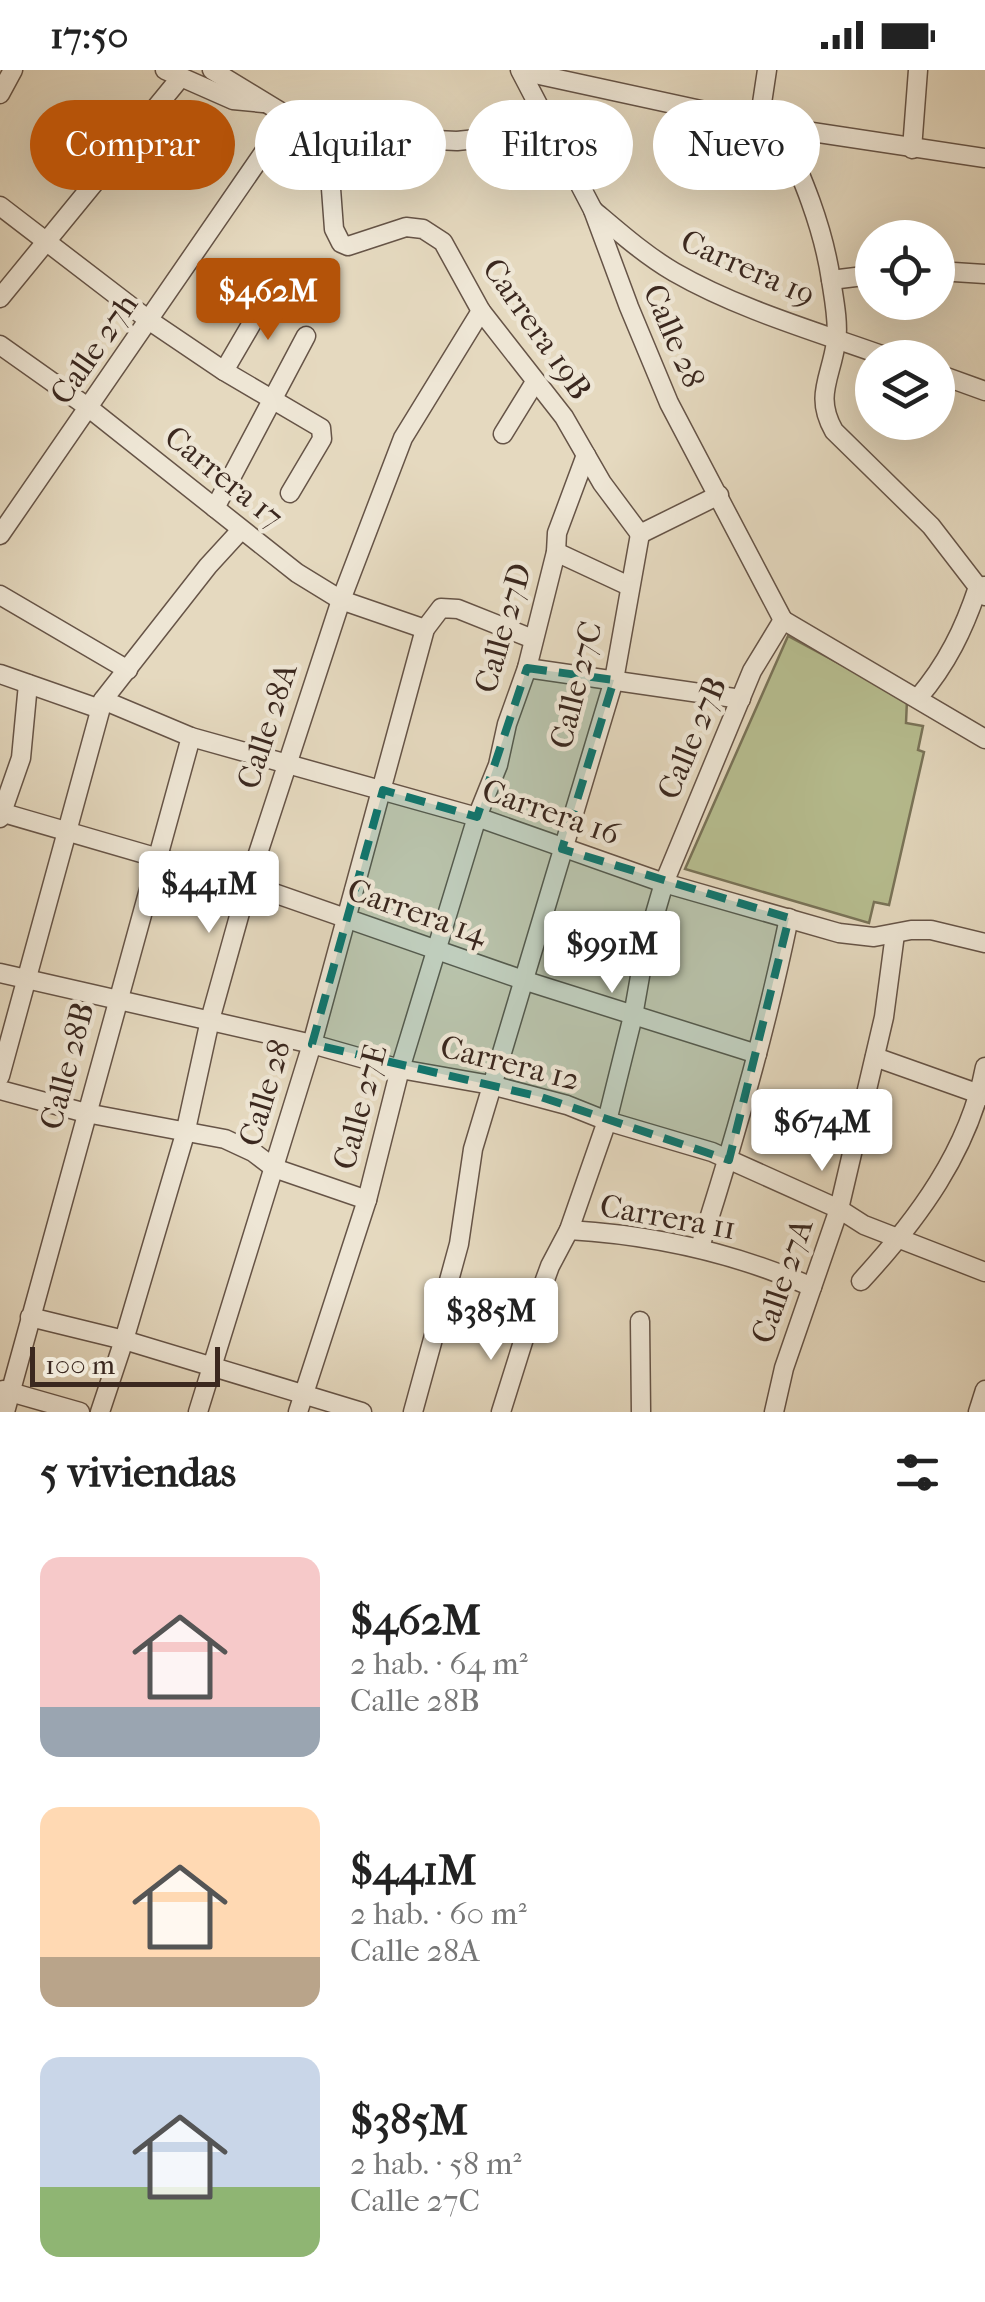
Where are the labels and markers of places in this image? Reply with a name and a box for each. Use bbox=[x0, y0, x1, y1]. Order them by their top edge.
pin: $462M bbox=[198, 258, 338, 343]
pin: $441M bbox=[139, 851, 279, 936]
pin: $991M bbox=[542, 911, 682, 996]
pin: $674M bbox=[752, 1089, 892, 1174]
pin: $385M bbox=[421, 1278, 561, 1363]

